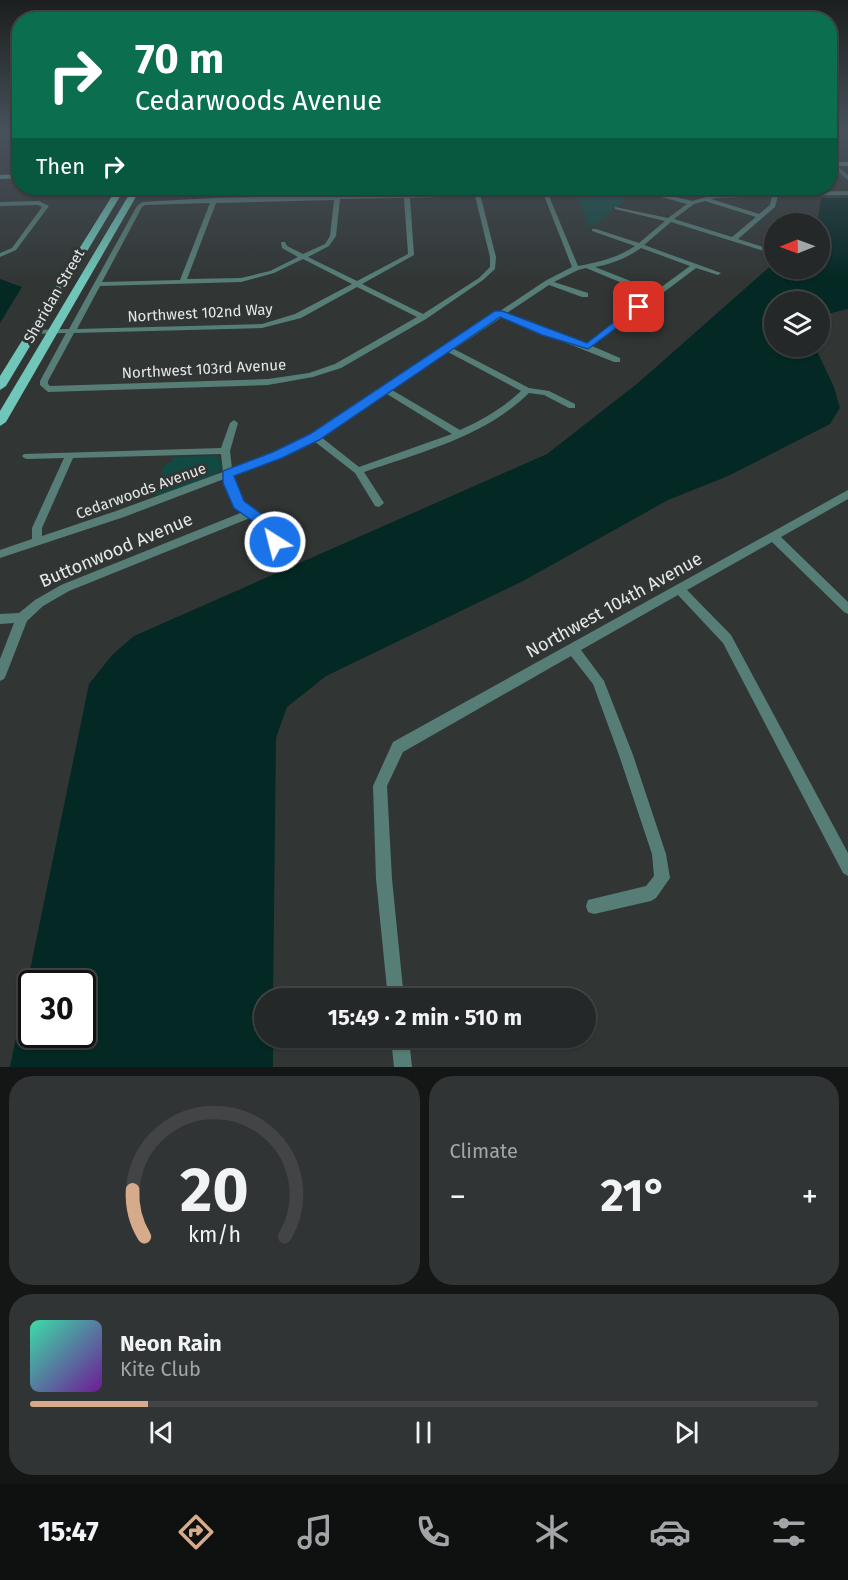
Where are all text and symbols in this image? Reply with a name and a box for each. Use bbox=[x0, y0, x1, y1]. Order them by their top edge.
text: 70 m bbox=[135, 34, 224, 84]
icon: right bbox=[36, 36, 114, 114]
text: Cedarwoods Avenue bbox=[135, 85, 382, 117]
icon: right bbox=[97, 150, 130, 183]
text: Then bbox=[36, 153, 85, 180]
north arrow bbox=[764, 213, 830, 279]
map controls bbox=[764, 213, 830, 357]
street label: Sheridan Street bbox=[20, 245, 89, 346]
pin bbox=[613, 281, 664, 332]
icon: arrive bbox=[622, 290, 655, 323]
button: layers bbox=[764, 291, 830, 357]
street label: Northwest 102nd Way bbox=[127, 300, 274, 326]
street label: Northwest 103rd Avenue bbox=[121, 356, 287, 382]
street label: Cedarwoods Avenue bbox=[73, 459, 209, 523]
street label: Buttonwood Avenue bbox=[36, 508, 196, 592]
position arrow bbox=[243, 510, 307, 574]
street label: Northwest 104th Avenue bbox=[522, 547, 706, 663]
speed limit sign: 30 bbox=[18, 970, 96, 1048]
text: 15:49 · 2 min · 510 m bbox=[328, 1004, 522, 1031]
text: Climate bbox=[450, 1139, 518, 1163]
text: 20 bbox=[180, 1153, 249, 1228]
text: 21° bbox=[600, 1169, 667, 1223]
text: − bbox=[450, 1177, 466, 1217]
text: + bbox=[802, 1177, 818, 1217]
text: km/h bbox=[188, 1223, 241, 1249]
text: Neon Rain bbox=[120, 1330, 222, 1357]
text: Kite Club bbox=[120, 1357, 201, 1381]
icon: previous bbox=[145, 1416, 178, 1449]
icon: pause bbox=[407, 1416, 440, 1449]
icon: next bbox=[670, 1416, 703, 1449]
icon: directions bbox=[175, 1511, 217, 1553]
icon: music bbox=[294, 1511, 336, 1553]
icon: phone bbox=[412, 1511, 454, 1553]
icon: climate bbox=[531, 1511, 573, 1553]
icon: car bbox=[649, 1511, 691, 1553]
icon: filters bbox=[768, 1511, 810, 1553]
text: 15:47 bbox=[38, 1516, 99, 1548]

